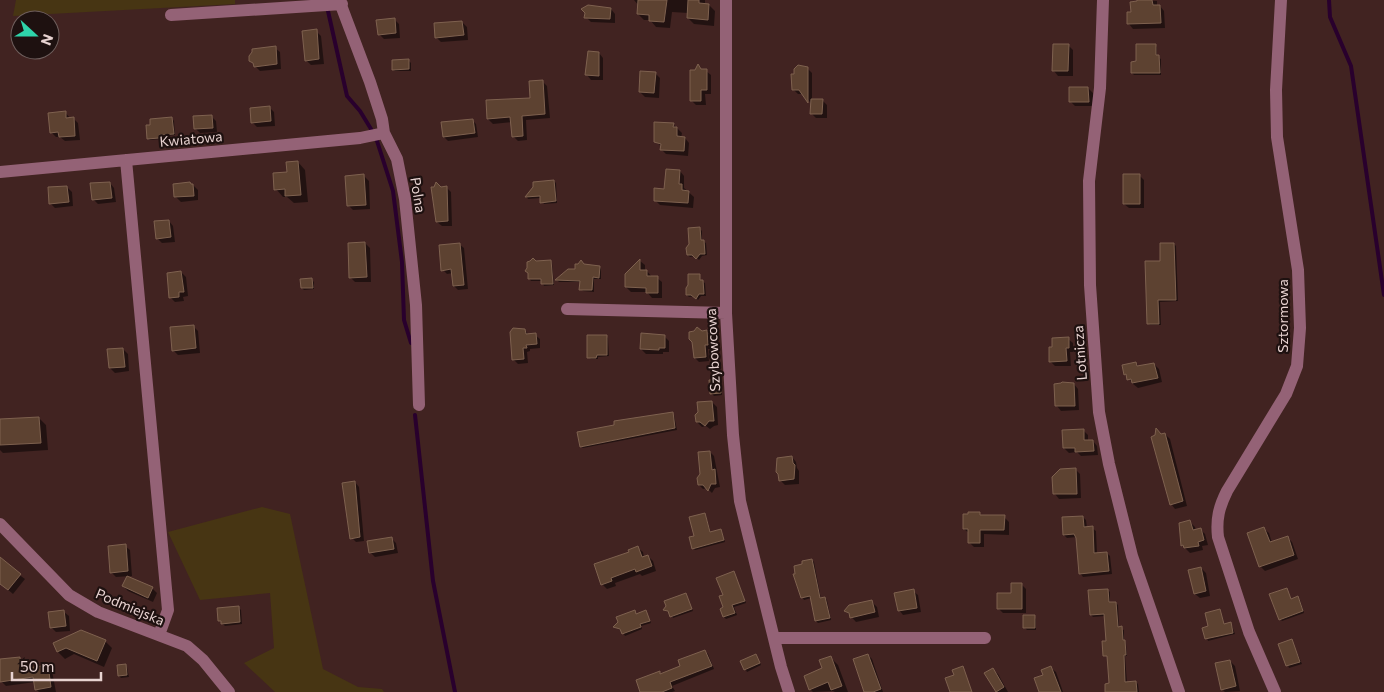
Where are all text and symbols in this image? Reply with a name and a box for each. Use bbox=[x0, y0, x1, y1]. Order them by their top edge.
north arrow bbox=[10, 10, 60, 60]
text: N bbox=[38, 32, 57, 48]
street label: Kwiatowa bbox=[159, 127, 223, 150]
street label: Polna bbox=[407, 176, 430, 214]
street label: Sztormowa bbox=[1274, 279, 1291, 353]
street label: Szybowcowa bbox=[702, 308, 723, 392]
street label: Lotnicza bbox=[1069, 325, 1090, 381]
street label: Podmiejska bbox=[93, 584, 167, 629]
scale bar bbox=[12, 650, 101, 682]
text: 50 m bbox=[20, 657, 54, 675]

